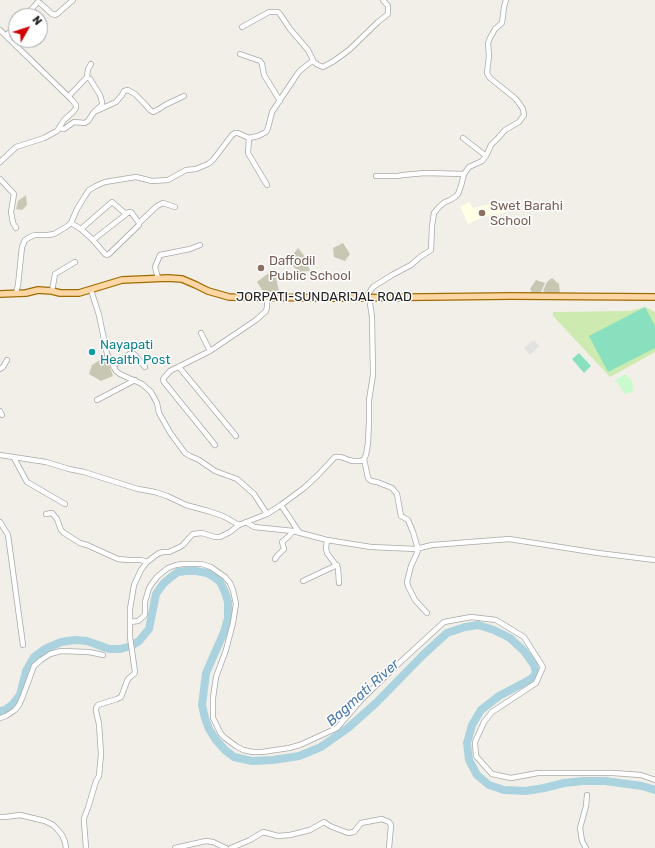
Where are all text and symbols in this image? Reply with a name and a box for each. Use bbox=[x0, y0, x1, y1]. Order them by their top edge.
north arrow bbox=[8, 8, 48, 48]
text: N bbox=[29, 14, 44, 28]
place label: Swet Barahi School bbox=[490, 198, 563, 229]
marker: Swet Barahi School bbox=[477, 208, 487, 218]
place label: Daffodil Public School bbox=[269, 253, 351, 284]
marker: Daffodil Public School bbox=[256, 263, 266, 273]
street label: JORPATI-SUNDARIJAL ROAD bbox=[236, 289, 412, 305]
place label: Nayapati Health Post bbox=[100, 337, 171, 368]
marker: Nayapati Health Post bbox=[87, 347, 97, 357]
water label: Bagmati River bbox=[323, 656, 403, 730]

